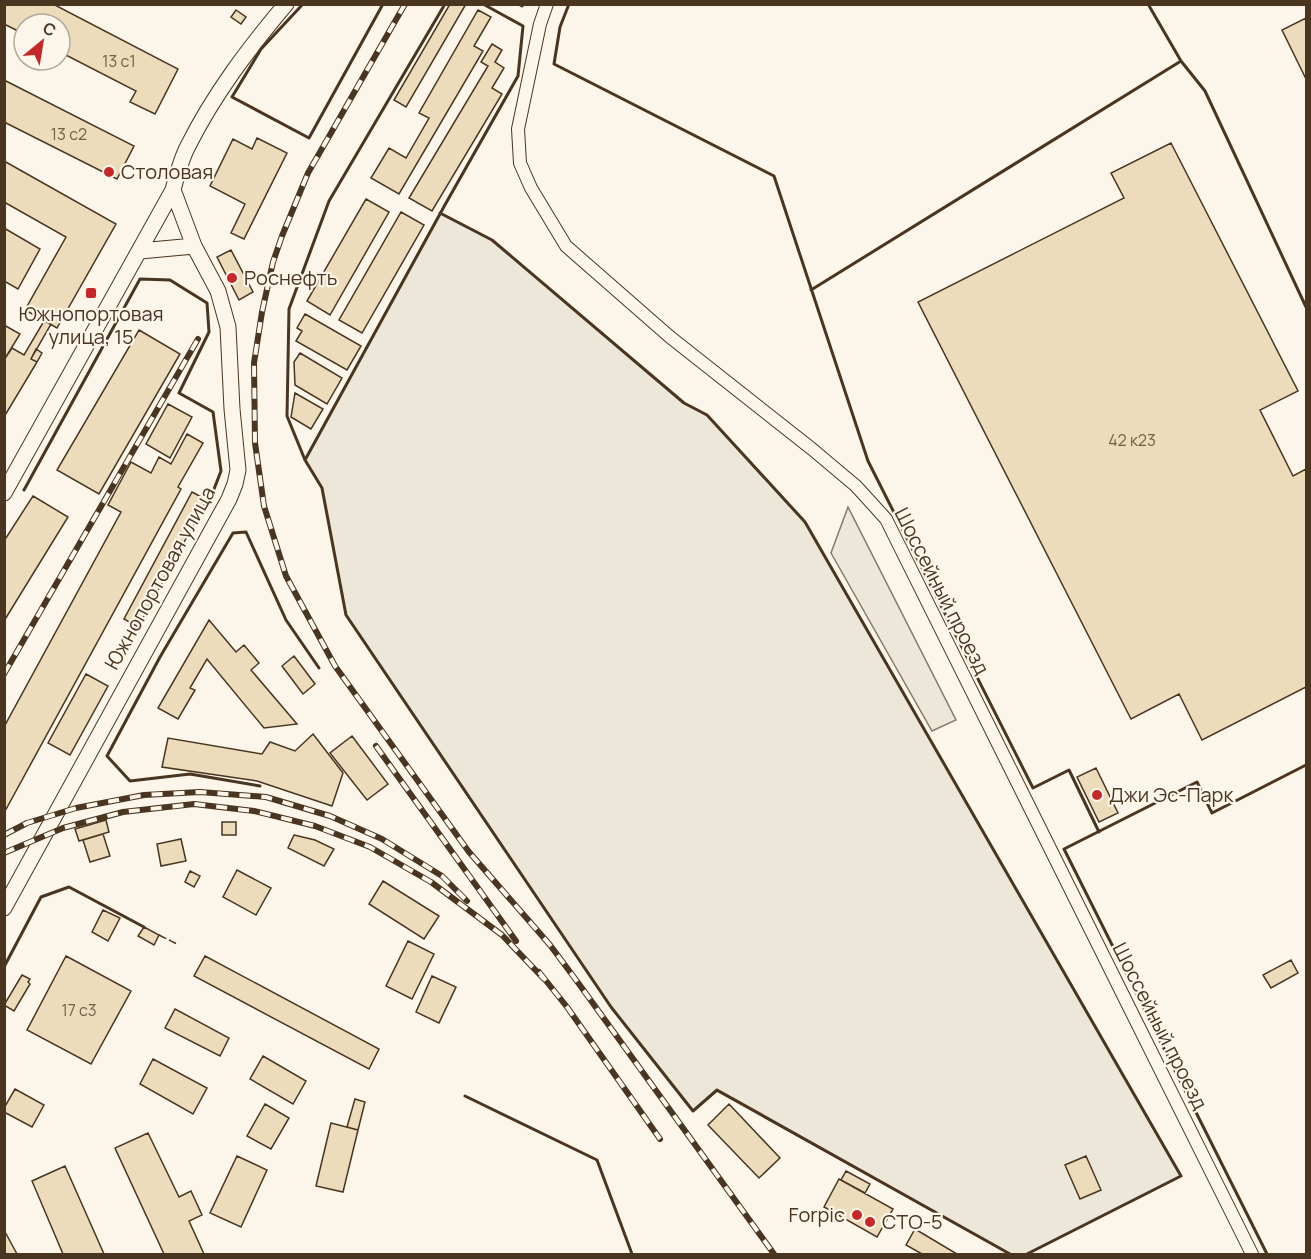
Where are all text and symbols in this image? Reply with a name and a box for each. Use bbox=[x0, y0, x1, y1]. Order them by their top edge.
north arrow bbox=[12, 12, 72, 72]
text: С bbox=[39, 17, 60, 42]
house number: 13 с1 bbox=[102, 50, 136, 72]
house number: 13 с2 bbox=[51, 123, 87, 145]
place label: Столовая bbox=[121, 158, 213, 185]
marker: Столовая bbox=[102, 165, 116, 179]
place label: Роснефть bbox=[244, 264, 337, 291]
marker: Роснефть bbox=[225, 271, 239, 285]
marker: Южнопортовая улица, 15 bbox=[84, 286, 98, 300]
place label: Южнопортовая улица, 15 bbox=[18, 300, 164, 350]
house number: 42 к23 bbox=[1108, 429, 1156, 451]
street label: Южнопортовая улица bbox=[98, 481, 221, 674]
street label: Шоссейный проезд bbox=[889, 503, 996, 679]
place label: Джи Эс-Парк bbox=[1109, 781, 1234, 808]
marker: Джи Эс-Парк bbox=[1090, 788, 1104, 802]
street label: Шоссейный проезд bbox=[1107, 938, 1214, 1114]
house number: 17 с3 bbox=[61, 999, 97, 1021]
place label: Forpic bbox=[789, 1201, 845, 1228]
marker: Forpic bbox=[850, 1208, 864, 1222]
place label: СТО-5 bbox=[882, 1208, 943, 1235]
marker: СТО-5 bbox=[863, 1215, 877, 1229]

